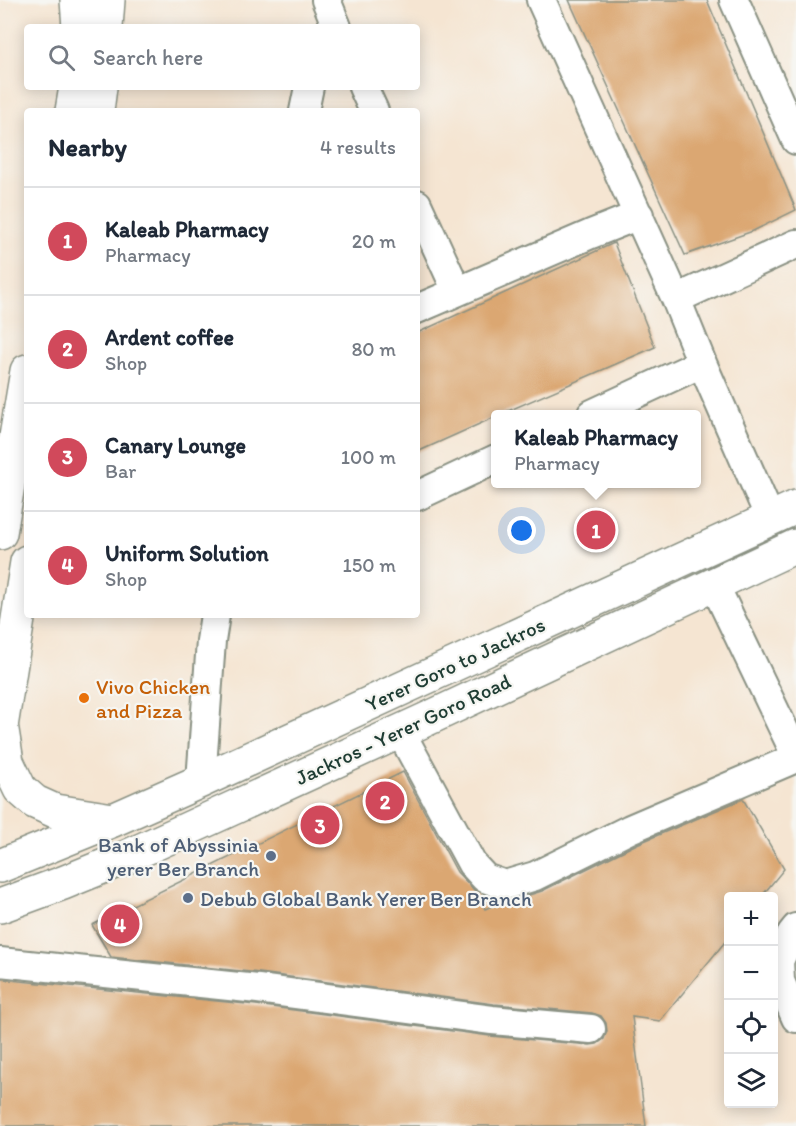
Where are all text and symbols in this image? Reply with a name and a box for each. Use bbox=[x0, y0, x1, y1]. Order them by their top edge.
search box bbox=[24, 24, 420, 90]
icon: search bbox=[45, 41, 78, 74]
text: Search here bbox=[93, 44, 203, 71]
text: Nearby bbox=[48, 131, 127, 163]
text: 4 results bbox=[320, 135, 396, 159]
text: Kaleab Pharmacy bbox=[105, 216, 269, 243]
text: 1 bbox=[63, 229, 72, 253]
text: 20 m bbox=[352, 229, 396, 253]
text: Pharmacy bbox=[105, 243, 191, 267]
text: Ardent coffee bbox=[105, 324, 234, 351]
text: 2 bbox=[62, 337, 73, 361]
text: 80 m bbox=[351, 337, 396, 361]
text: Shop bbox=[105, 351, 147, 375]
popup bbox=[491, 410, 701, 488]
text: Kaleab Pharmacy bbox=[514, 424, 678, 451]
text: Canary Lounge bbox=[105, 432, 246, 459]
text: 3 bbox=[62, 445, 73, 469]
text: 100 m bbox=[341, 445, 396, 469]
text: Pharmacy bbox=[514, 451, 600, 475]
text: Bar bbox=[105, 459, 136, 483]
pin: 1 bbox=[576, 508, 616, 552]
your location bbox=[507, 516, 536, 545]
text: Uniform Solution bbox=[105, 540, 269, 567]
text: 4 bbox=[61, 553, 74, 577]
text: 150 m bbox=[343, 553, 396, 577]
text: Shop bbox=[105, 567, 147, 591]
street label: Yerer Goro to Jackros bbox=[361, 611, 549, 717]
street label: Jackros - Yerer Goro Road bbox=[291, 668, 515, 790]
place label: Vivo Chicken and Pizza bbox=[96, 674, 210, 723]
marker: Vivo Chicken and Pizza bbox=[77, 691, 91, 705]
pin: 2 bbox=[366, 778, 404, 824]
pin: 3 bbox=[300, 802, 340, 848]
place label: Bank of Abyssinia yerer Ber Branch bbox=[98, 832, 259, 881]
marker: Bank of Abyssinia yerer Ber Branch bbox=[264, 849, 278, 863]
place label: Debub Global Bank Yerer Ber Branch bbox=[200, 886, 532, 911]
marker: Debub Global Bank Yerer Ber Branch bbox=[181, 891, 195, 905]
map controls bbox=[724, 892, 778, 1108]
button: + bbox=[724, 892, 778, 946]
pin: 4 bbox=[100, 902, 140, 946]
button: − bbox=[724, 946, 778, 1000]
button: locate bbox=[724, 1000, 778, 1054]
button: layers bbox=[724, 1054, 778, 1108]

